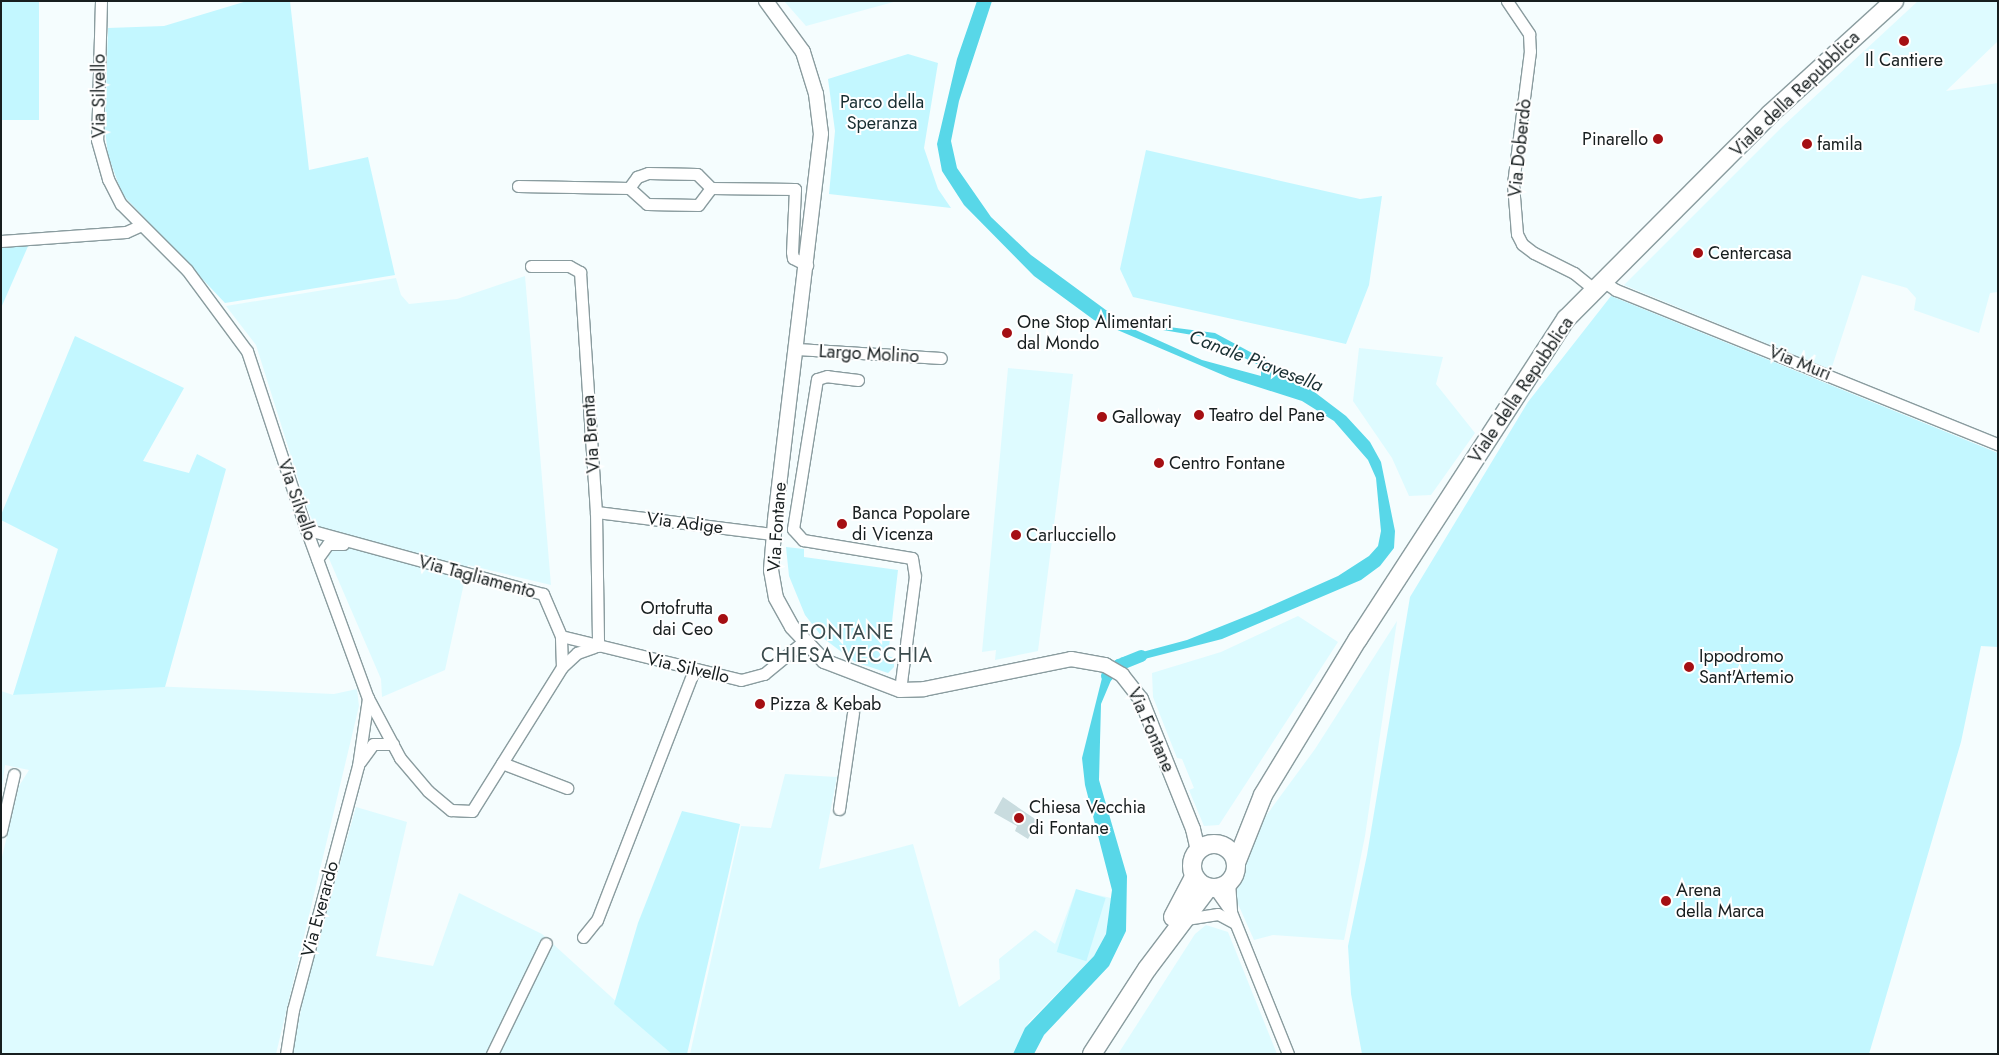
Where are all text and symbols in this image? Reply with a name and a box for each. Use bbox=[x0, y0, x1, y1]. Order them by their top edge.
street label: Viale della Repubblica bbox=[1726, 27, 1864, 161]
marker: Il Cantiere bbox=[1898, 35, 1910, 47]
place label: Il Cantiere bbox=[1865, 49, 1943, 71]
street label: Via Silvello bbox=[88, 54, 110, 138]
park label: Parco della Speranza bbox=[840, 92, 924, 134]
street label: Via Doberdò bbox=[1504, 98, 1536, 198]
place label: Pinarello bbox=[1582, 128, 1648, 150]
marker: Pinarello bbox=[1652, 133, 1664, 145]
place label: famila bbox=[1817, 133, 1862, 155]
marker: famila bbox=[1801, 138, 1813, 150]
place label: Centercasa bbox=[1708, 242, 1792, 264]
marker: Centercasa bbox=[1692, 247, 1704, 259]
place label: One Stop Alimentari dal Mondo bbox=[1017, 312, 1172, 354]
street label: Viale della Repubblica bbox=[1464, 313, 1578, 467]
water label: Canale Piavesella bbox=[1186, 325, 1326, 397]
marker: One Stop Alimentari dal Mondo bbox=[1001, 327, 1013, 339]
street label: Largo Molino bbox=[818, 341, 920, 367]
street label: Via Muri bbox=[1766, 341, 1834, 385]
street label: Via Brenta bbox=[577, 394, 605, 474]
place label: Teatro del Pane bbox=[1209, 404, 1325, 426]
place label: Galloway bbox=[1112, 406, 1181, 428]
marker: Teatro del Pane bbox=[1193, 409, 1205, 421]
marker: Galloway bbox=[1096, 411, 1108, 423]
place label: Centro Fontane bbox=[1169, 452, 1285, 474]
street label: Via Silvello bbox=[273, 457, 321, 543]
marker: Centro Fontane bbox=[1153, 457, 1165, 469]
street label: Via Fontane bbox=[763, 481, 791, 573]
place label: Banca Popolare di Vicenza bbox=[852, 503, 970, 546]
street label: Via Adige bbox=[645, 508, 725, 538]
marker: Banca Popolare di Vicenza bbox=[836, 518, 848, 530]
place label: Carlucciello bbox=[1026, 524, 1116, 546]
marker: Carlucciello bbox=[1010, 529, 1022, 541]
street label: Via Tagliamento bbox=[416, 551, 538, 603]
place label: Ortofrutta dai Ceo bbox=[640, 598, 713, 640]
marker: Ortofrutta dai Ceo bbox=[717, 613, 729, 625]
district label: FONTANE CHIESA VECCHIA bbox=[759, 621, 935, 668]
place label: Ippodromo Sant'Artemio bbox=[1699, 646, 1794, 689]
street label: Via Silvello bbox=[644, 648, 732, 688]
marker: Ippodromo Sant'Artemio bbox=[1683, 661, 1695, 673]
street label: Via Fontane bbox=[1123, 684, 1179, 776]
place label: Pizza & Kebab bbox=[770, 693, 881, 715]
marker: Pizza & Kebab bbox=[754, 698, 766, 710]
place label: Chiesa Vecchia di Fontane bbox=[1029, 797, 1146, 840]
marker: Chiesa Vecchia di Fontane bbox=[1013, 812, 1025, 824]
street label: Via Everardo bbox=[297, 859, 343, 959]
place label: Arena della Marca bbox=[1676, 880, 1764, 922]
marker: Arena della Marca bbox=[1660, 895, 1672, 907]

